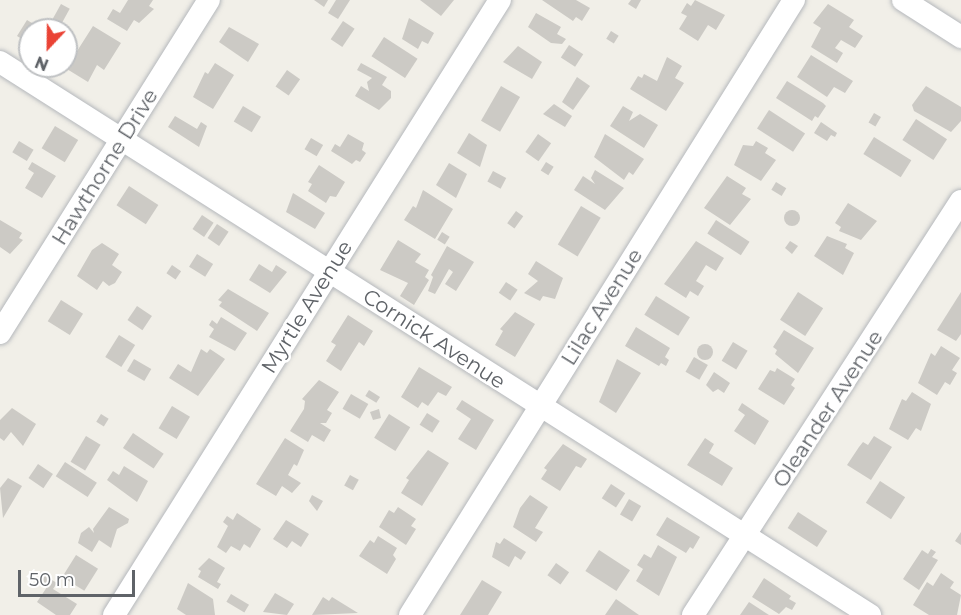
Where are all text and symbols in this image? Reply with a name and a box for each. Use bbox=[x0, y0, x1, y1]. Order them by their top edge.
north arrow bbox=[18, 18, 78, 78]
text: N bbox=[32, 52, 51, 75]
street label: Hawthorne Drive bbox=[47, 84, 163, 250]
street label: Myrtle Avenue bbox=[256, 236, 358, 378]
street label: Lilac Avenue bbox=[556, 244, 648, 370]
street label: Cornick Avenue bbox=[358, 284, 510, 394]
street label: Oleander Avenue bbox=[768, 326, 888, 492]
scale bar bbox=[21, 558, 138, 596]
text: 50 m bbox=[29, 569, 75, 591]

